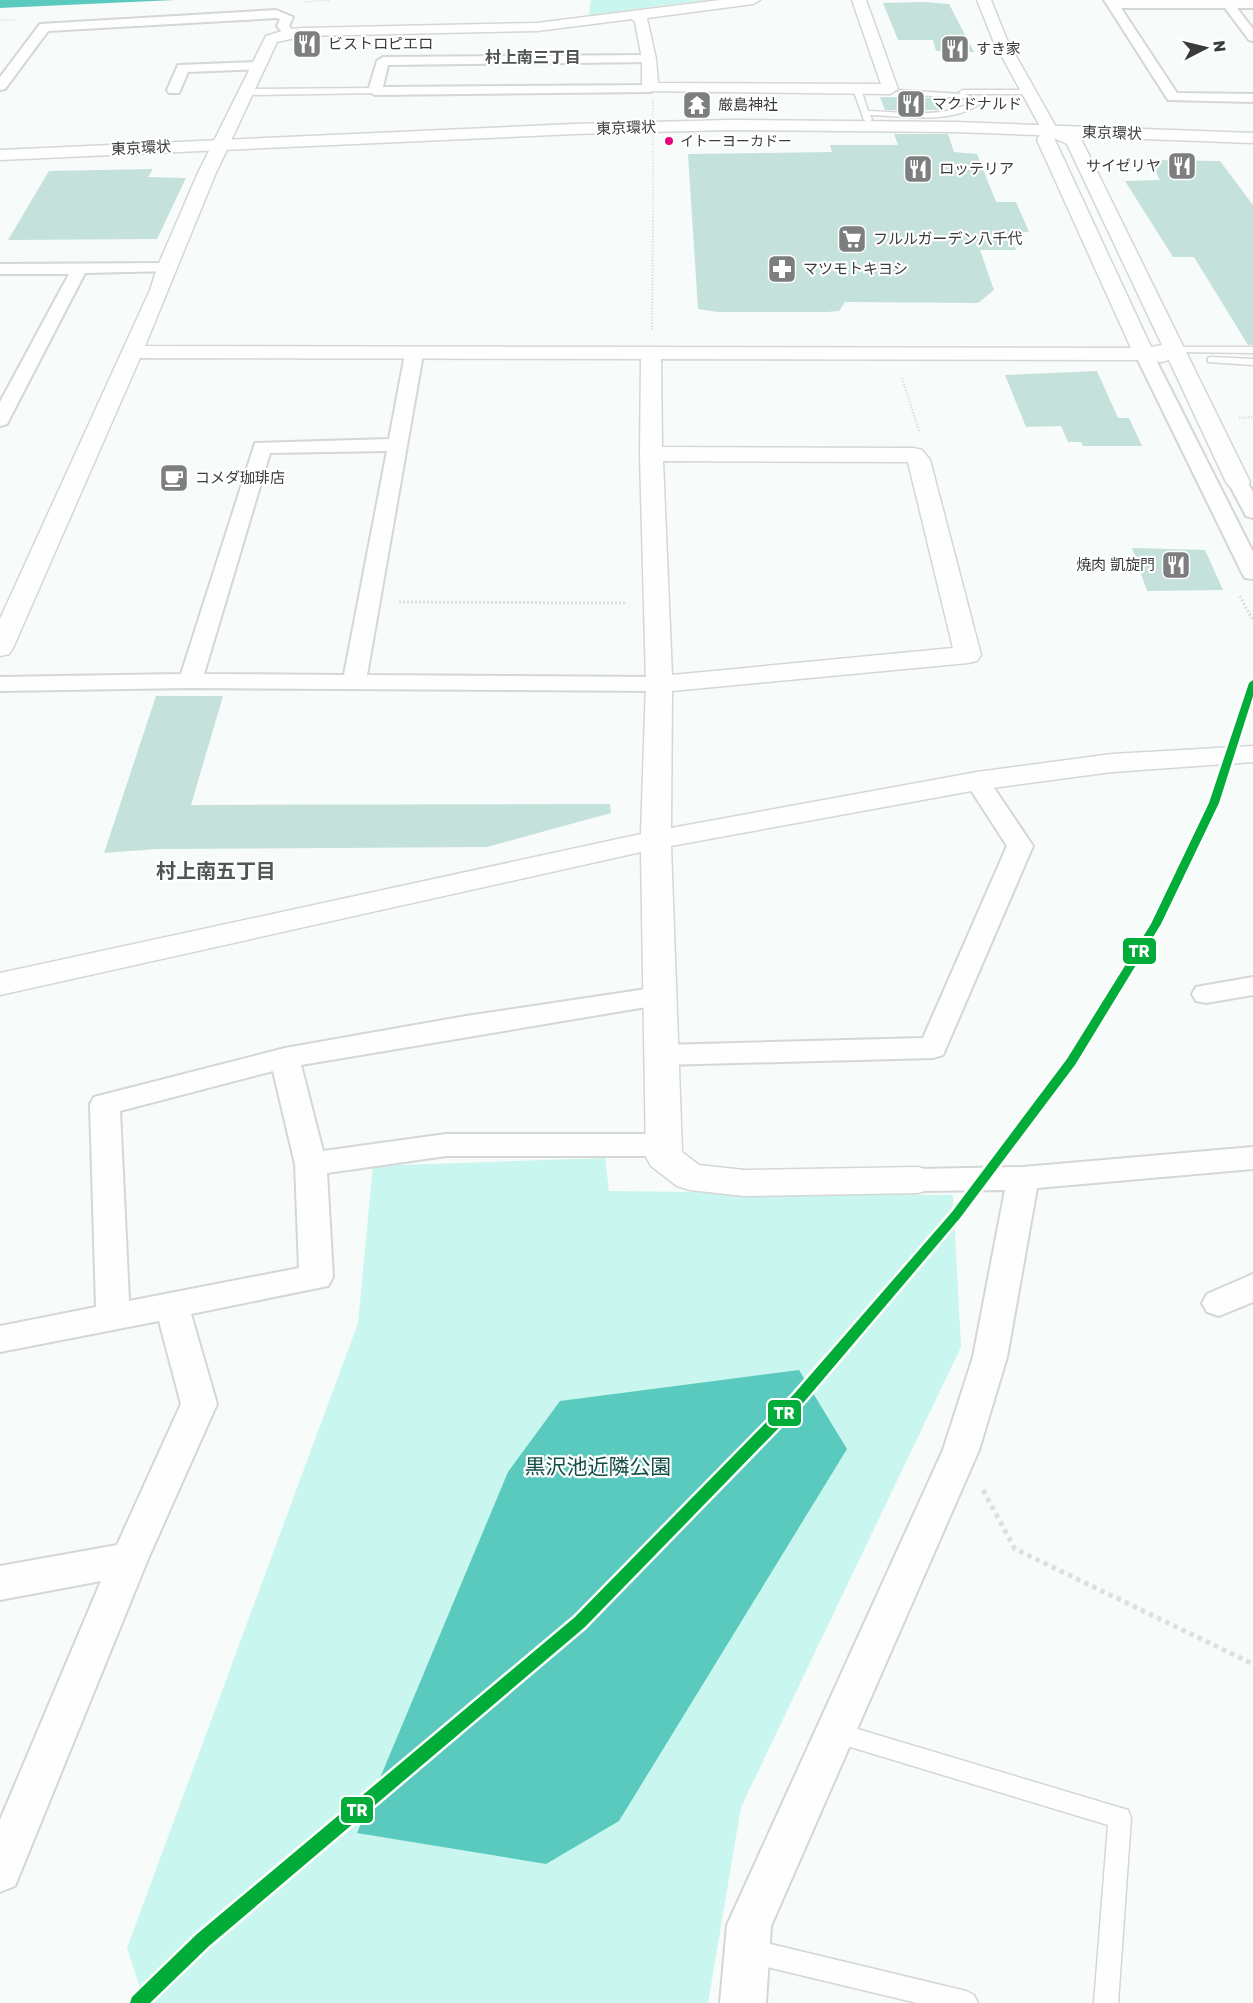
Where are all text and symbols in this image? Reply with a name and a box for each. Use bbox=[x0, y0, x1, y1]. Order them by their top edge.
north arrow bbox=[1175, 18, 1235, 78]
restaurant icon: ビストロピエロ bbox=[291, 28, 323, 60]
restaurant icon: すき家 bbox=[939, 33, 971, 65]
place label: ビストロピエロ bbox=[328, 35, 433, 53]
text: N bbox=[1209, 39, 1230, 53]
place label: すき家 bbox=[976, 40, 1021, 58]
district label: 村上南三丁目 bbox=[485, 48, 581, 67]
restaurant icon: マクドナルド bbox=[895, 88, 927, 120]
temple icon: 厳島神社 bbox=[681, 89, 713, 121]
place label: マクドナルド bbox=[932, 95, 1022, 113]
place label: 厳島神社 bbox=[718, 96, 778, 114]
street label: 東京環状 bbox=[596, 118, 656, 138]
street label: 東京環状 bbox=[1082, 123, 1142, 143]
place label: イトーヨーカドー bbox=[680, 133, 792, 150]
marker: イトーヨーカドー bbox=[663, 135, 675, 147]
street label: 東京環状 bbox=[111, 137, 171, 159]
restaurant icon: サイゼリヤ bbox=[1166, 150, 1198, 182]
restaurant icon: ロッテリア bbox=[902, 153, 934, 185]
place label: サイゼリヤ bbox=[1086, 157, 1161, 175]
place label: ロッテリア bbox=[939, 160, 1014, 178]
supermarket icon: フルルガーデン八千代 bbox=[836, 223, 868, 255]
place label: フルルガーデン八千代 bbox=[873, 230, 1023, 248]
pharmacy icon: マツモトキヨシ bbox=[766, 253, 798, 285]
place label: マツモトキヨシ bbox=[803, 260, 908, 278]
cafe icon: コメダ珈琲店 bbox=[158, 462, 190, 494]
place label: コメダ珈琲店 bbox=[195, 469, 285, 487]
restaurant icon: 焼肉 凱旋門 bbox=[1160, 549, 1192, 581]
place label: 焼肉 凱旋門 bbox=[1076, 556, 1155, 574]
district label: 村上南五丁目 bbox=[156, 859, 276, 883]
line badge: TR bbox=[1122, 937, 1157, 965]
text: TR bbox=[1128, 942, 1150, 961]
line badge: TR bbox=[767, 1399, 802, 1427]
text: TR bbox=[773, 1404, 795, 1423]
park label: 黒沢池近隣公園 bbox=[525, 1454, 672, 1479]
line badge: TR bbox=[340, 1796, 374, 1824]
text: TR bbox=[346, 1801, 368, 1820]

